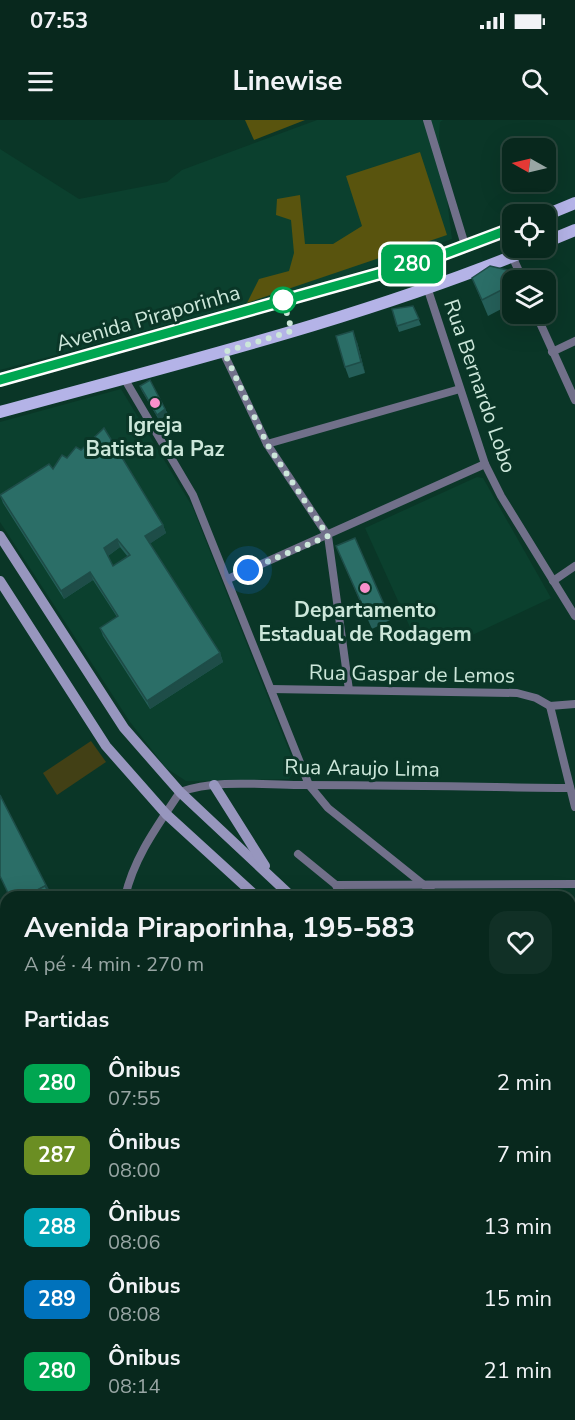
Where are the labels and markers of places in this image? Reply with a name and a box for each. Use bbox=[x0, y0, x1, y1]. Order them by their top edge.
unlabelled marker bbox=[270, 287, 296, 313]
marker: Igreja Batista da Paz bbox=[148, 396, 162, 410]
place label: Igreja Batista da Paz bbox=[85, 411, 225, 463]
marker: Departamento Estadual de Rodagem bbox=[358, 581, 372, 595]
place label: Departamento Estadual de Rodagem bbox=[258, 596, 472, 648]

